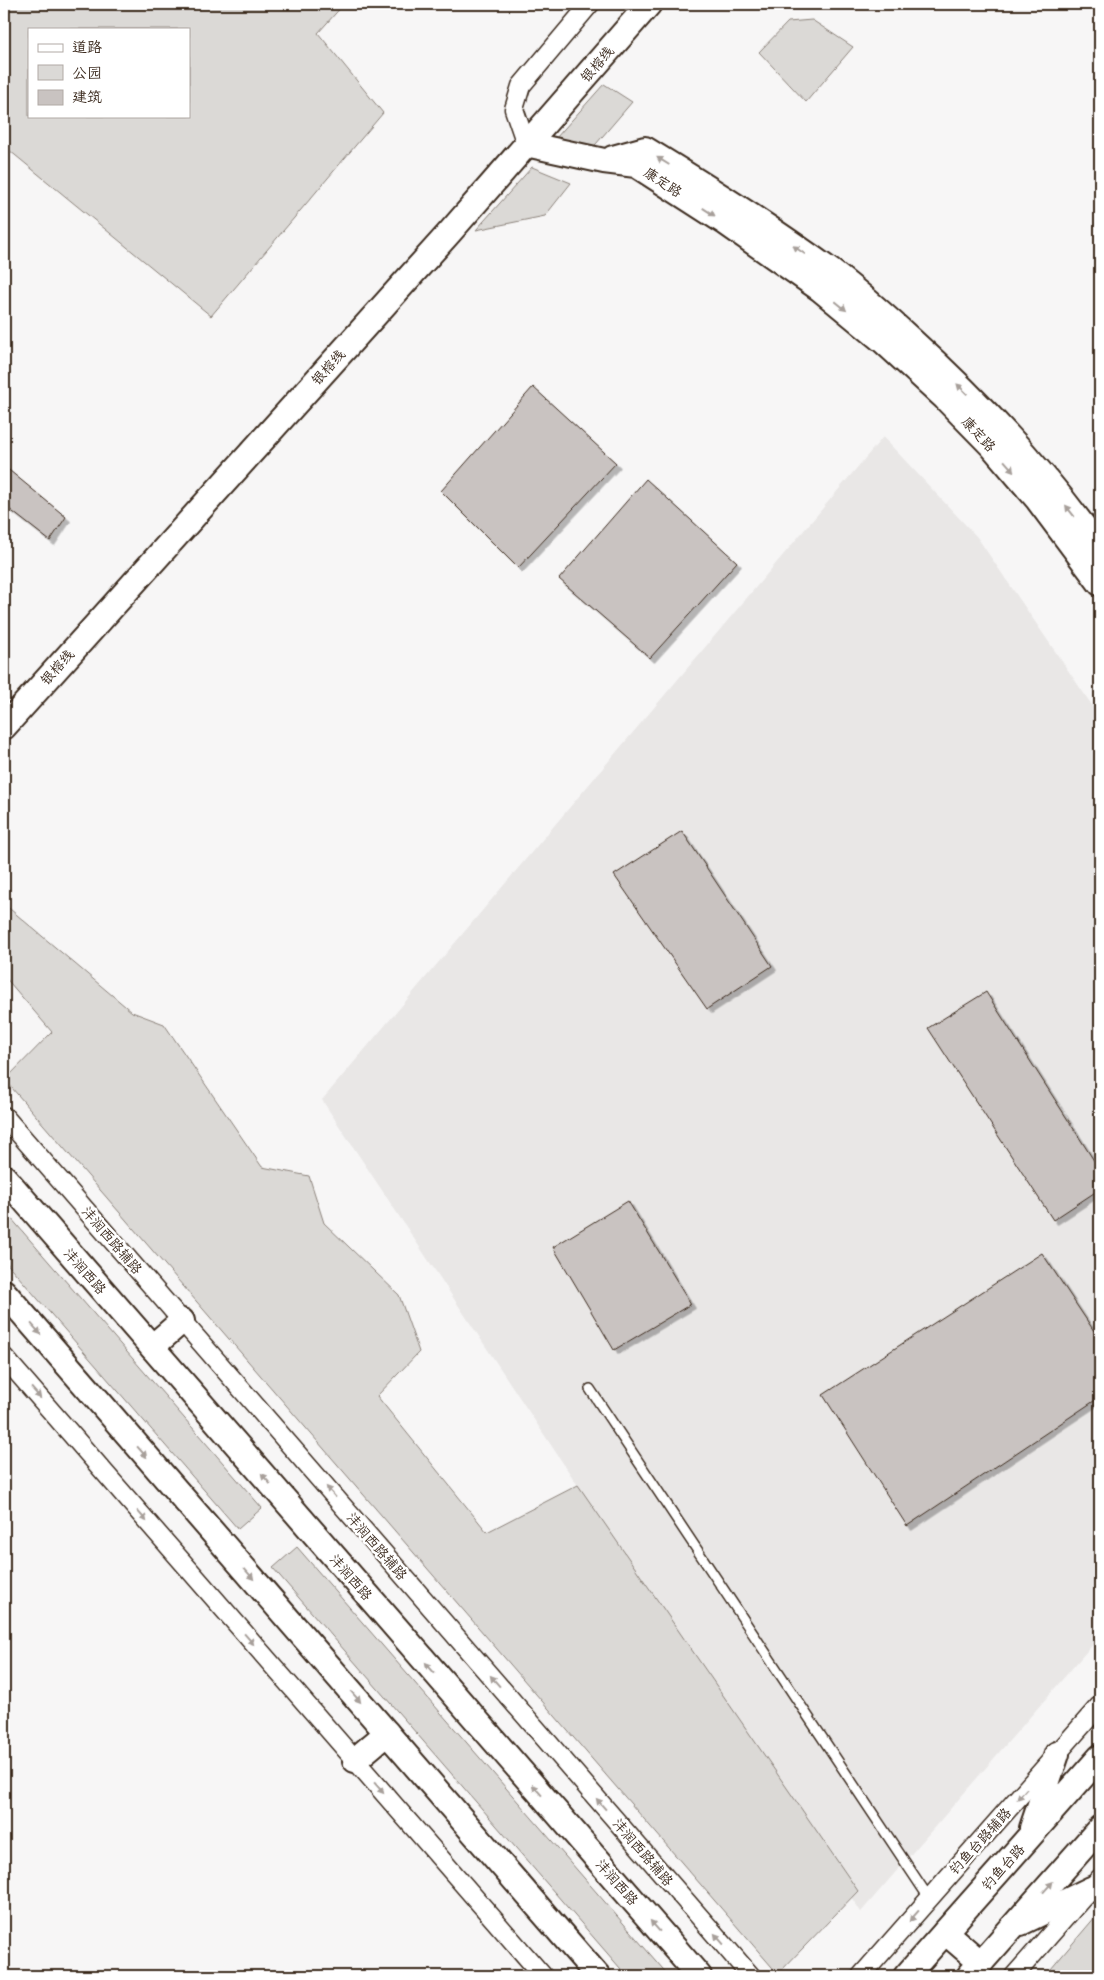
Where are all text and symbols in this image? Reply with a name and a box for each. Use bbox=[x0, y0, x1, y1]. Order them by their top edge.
legend bbox=[28, 28, 190, 118]
text: 道路 bbox=[72, 36, 102, 56]
street label: 银榕线 bbox=[576, 42, 618, 86]
text: 公园 bbox=[72, 62, 102, 82]
text: 建筑 bbox=[72, 86, 102, 106]
one-way arrow bbox=[657, 156, 670, 165]
street label: 康定路 bbox=[640, 162, 686, 201]
one-way arrow bbox=[702, 207, 715, 216]
one-way arrow bbox=[793, 245, 806, 255]
one-way arrow bbox=[834, 301, 847, 312]
street label: 银榕线 bbox=[307, 345, 349, 389]
one-way arrow bbox=[957, 383, 969, 395]
street label: 康定路 bbox=[958, 412, 1001, 455]
one-way arrow bbox=[1003, 460, 1015, 472]
one-way arrow bbox=[1065, 504, 1076, 517]
street label: 银榕线 bbox=[36, 645, 78, 689]
street label: 沣润西路辅路 bbox=[78, 1203, 146, 1277]
street label: 沣润西路 bbox=[60, 1244, 110, 1298]
one-way arrow bbox=[30, 1323, 41, 1336]
one-way arrow bbox=[30, 1387, 41, 1400]
one-way arrow bbox=[137, 1445, 148, 1458]
one-way arrow bbox=[261, 1473, 272, 1486]
one-way arrow bbox=[325, 1486, 336, 1499]
one-way arrow bbox=[137, 1509, 148, 1522]
street label: 沣润西路辅路 bbox=[343, 1509, 411, 1583]
street label: 沣润西路 bbox=[326, 1550, 376, 1604]
one-way arrow bbox=[243, 1568, 255, 1580]
one-way arrow bbox=[243, 1632, 255, 1644]
one-way arrow bbox=[425, 1661, 436, 1674]
one-way arrow bbox=[489, 1674, 500, 1687]
one-way arrow bbox=[350, 1690, 361, 1703]
one-way arrow bbox=[373, 1781, 384, 1794]
one-way arrow bbox=[531, 1785, 543, 1797]
one-way arrow bbox=[1016, 1787, 1028, 1799]
one-way arrow bbox=[596, 1797, 607, 1810]
street label: 钓鱼台路辅路 bbox=[946, 1804, 1014, 1878]
street label: 沣润西路辅路 bbox=[609, 1815, 677, 1889]
street label: 钓鱼台路 bbox=[978, 1841, 1028, 1893]
street label: 沣润西路 bbox=[592, 1855, 642, 1909]
one-way arrow bbox=[1042, 1881, 1053, 1894]
one-way arrow bbox=[908, 1909, 920, 1921]
one-way arrow bbox=[649, 1921, 661, 1933]
one-way arrow bbox=[714, 1933, 725, 1946]

